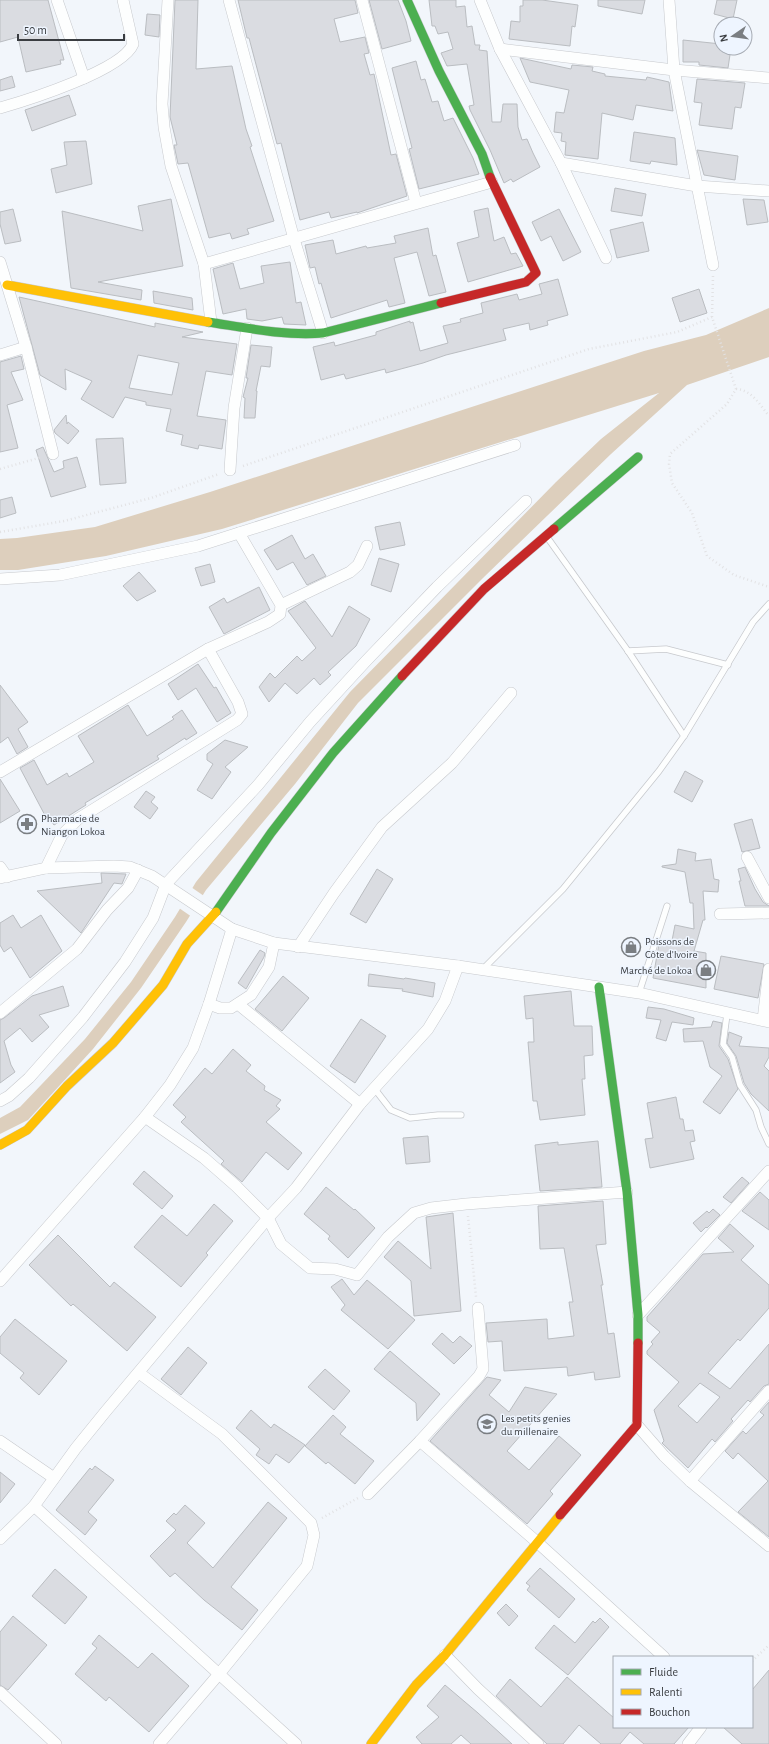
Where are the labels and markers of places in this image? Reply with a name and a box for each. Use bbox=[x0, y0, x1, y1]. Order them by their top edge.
pharmacy icon: Pharmacie de Niangon Lokoa bbox=[16, 813, 38, 835]
place label: Pharmacie de Niangon Lokoa bbox=[41, 813, 105, 837]
shop icon: Poissons de Côte d’Ivoire bbox=[620, 936, 642, 958]
place label: Poissons de Côte d’Ivoire bbox=[645, 936, 697, 960]
shop icon: Marché de Lokoa bbox=[695, 959, 717, 981]
place label: Marché de Lokoa bbox=[620, 965, 692, 976]
school or university icon: Les petits genies du millenaire bbox=[476, 1413, 498, 1435]
place label: Les petits genies du millenaire bbox=[501, 1413, 571, 1437]

